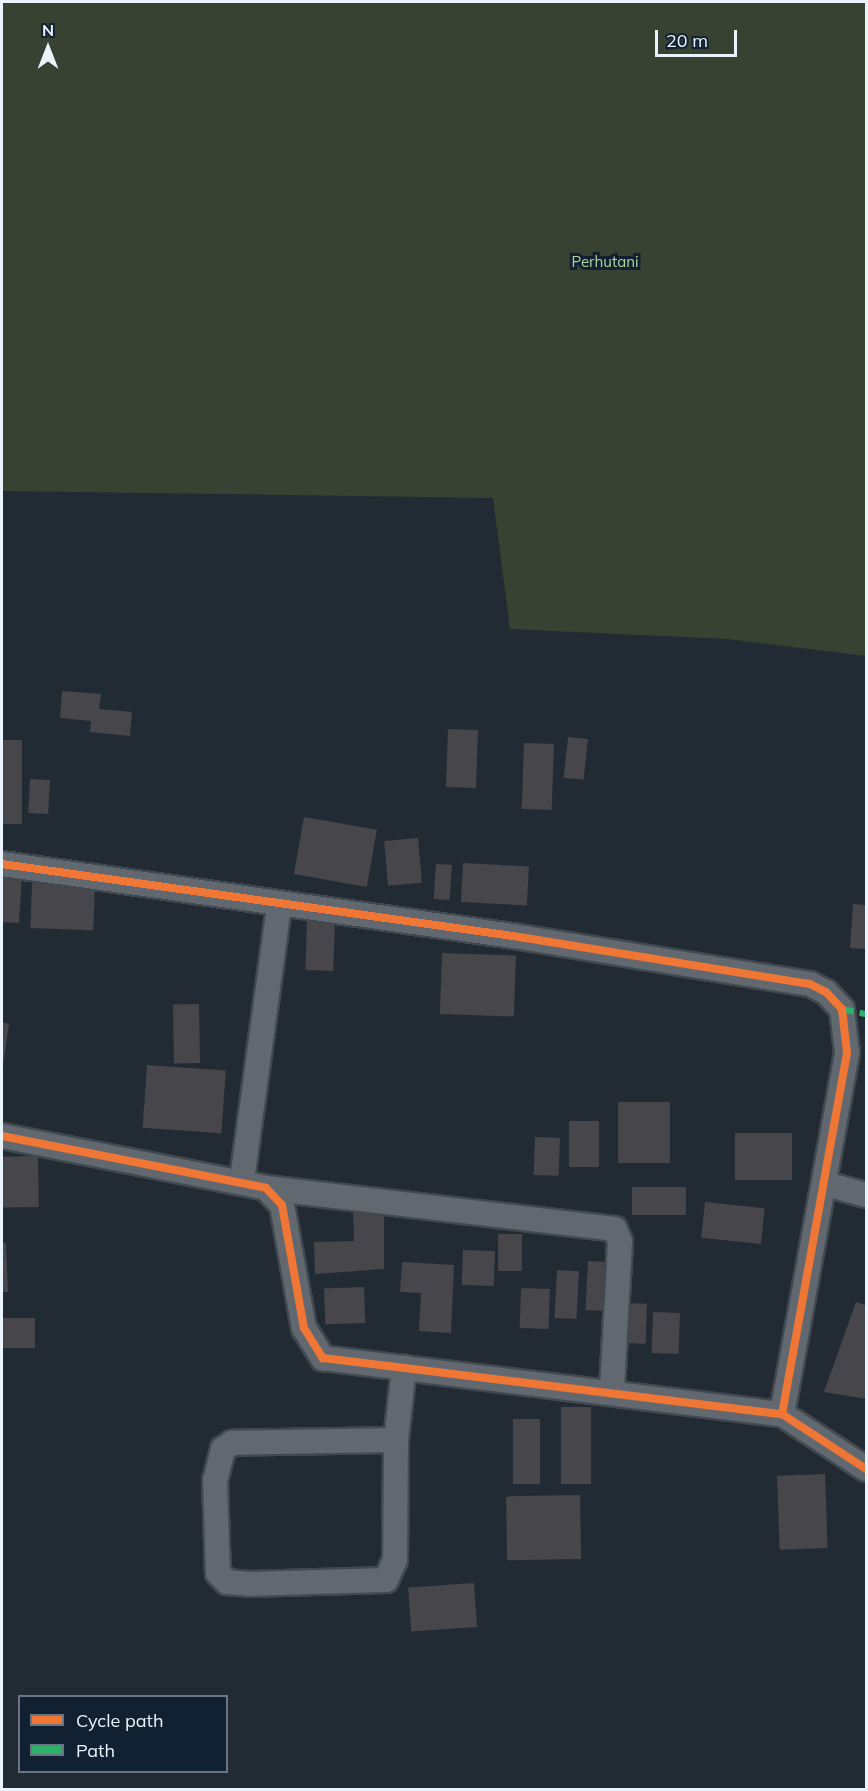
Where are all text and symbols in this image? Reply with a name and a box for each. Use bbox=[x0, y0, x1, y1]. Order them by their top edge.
north arrow bbox=[18, 18, 78, 78]
scale bar bbox=[658, 18, 740, 56]
text: N bbox=[42, 20, 54, 40]
text: 20 m bbox=[666, 29, 708, 52]
park label: Perhutani bbox=[571, 253, 639, 271]
legend bbox=[18, 1695, 228, 1773]
text: Cycle path bbox=[76, 1709, 163, 1732]
text: Path bbox=[76, 1739, 115, 1762]

